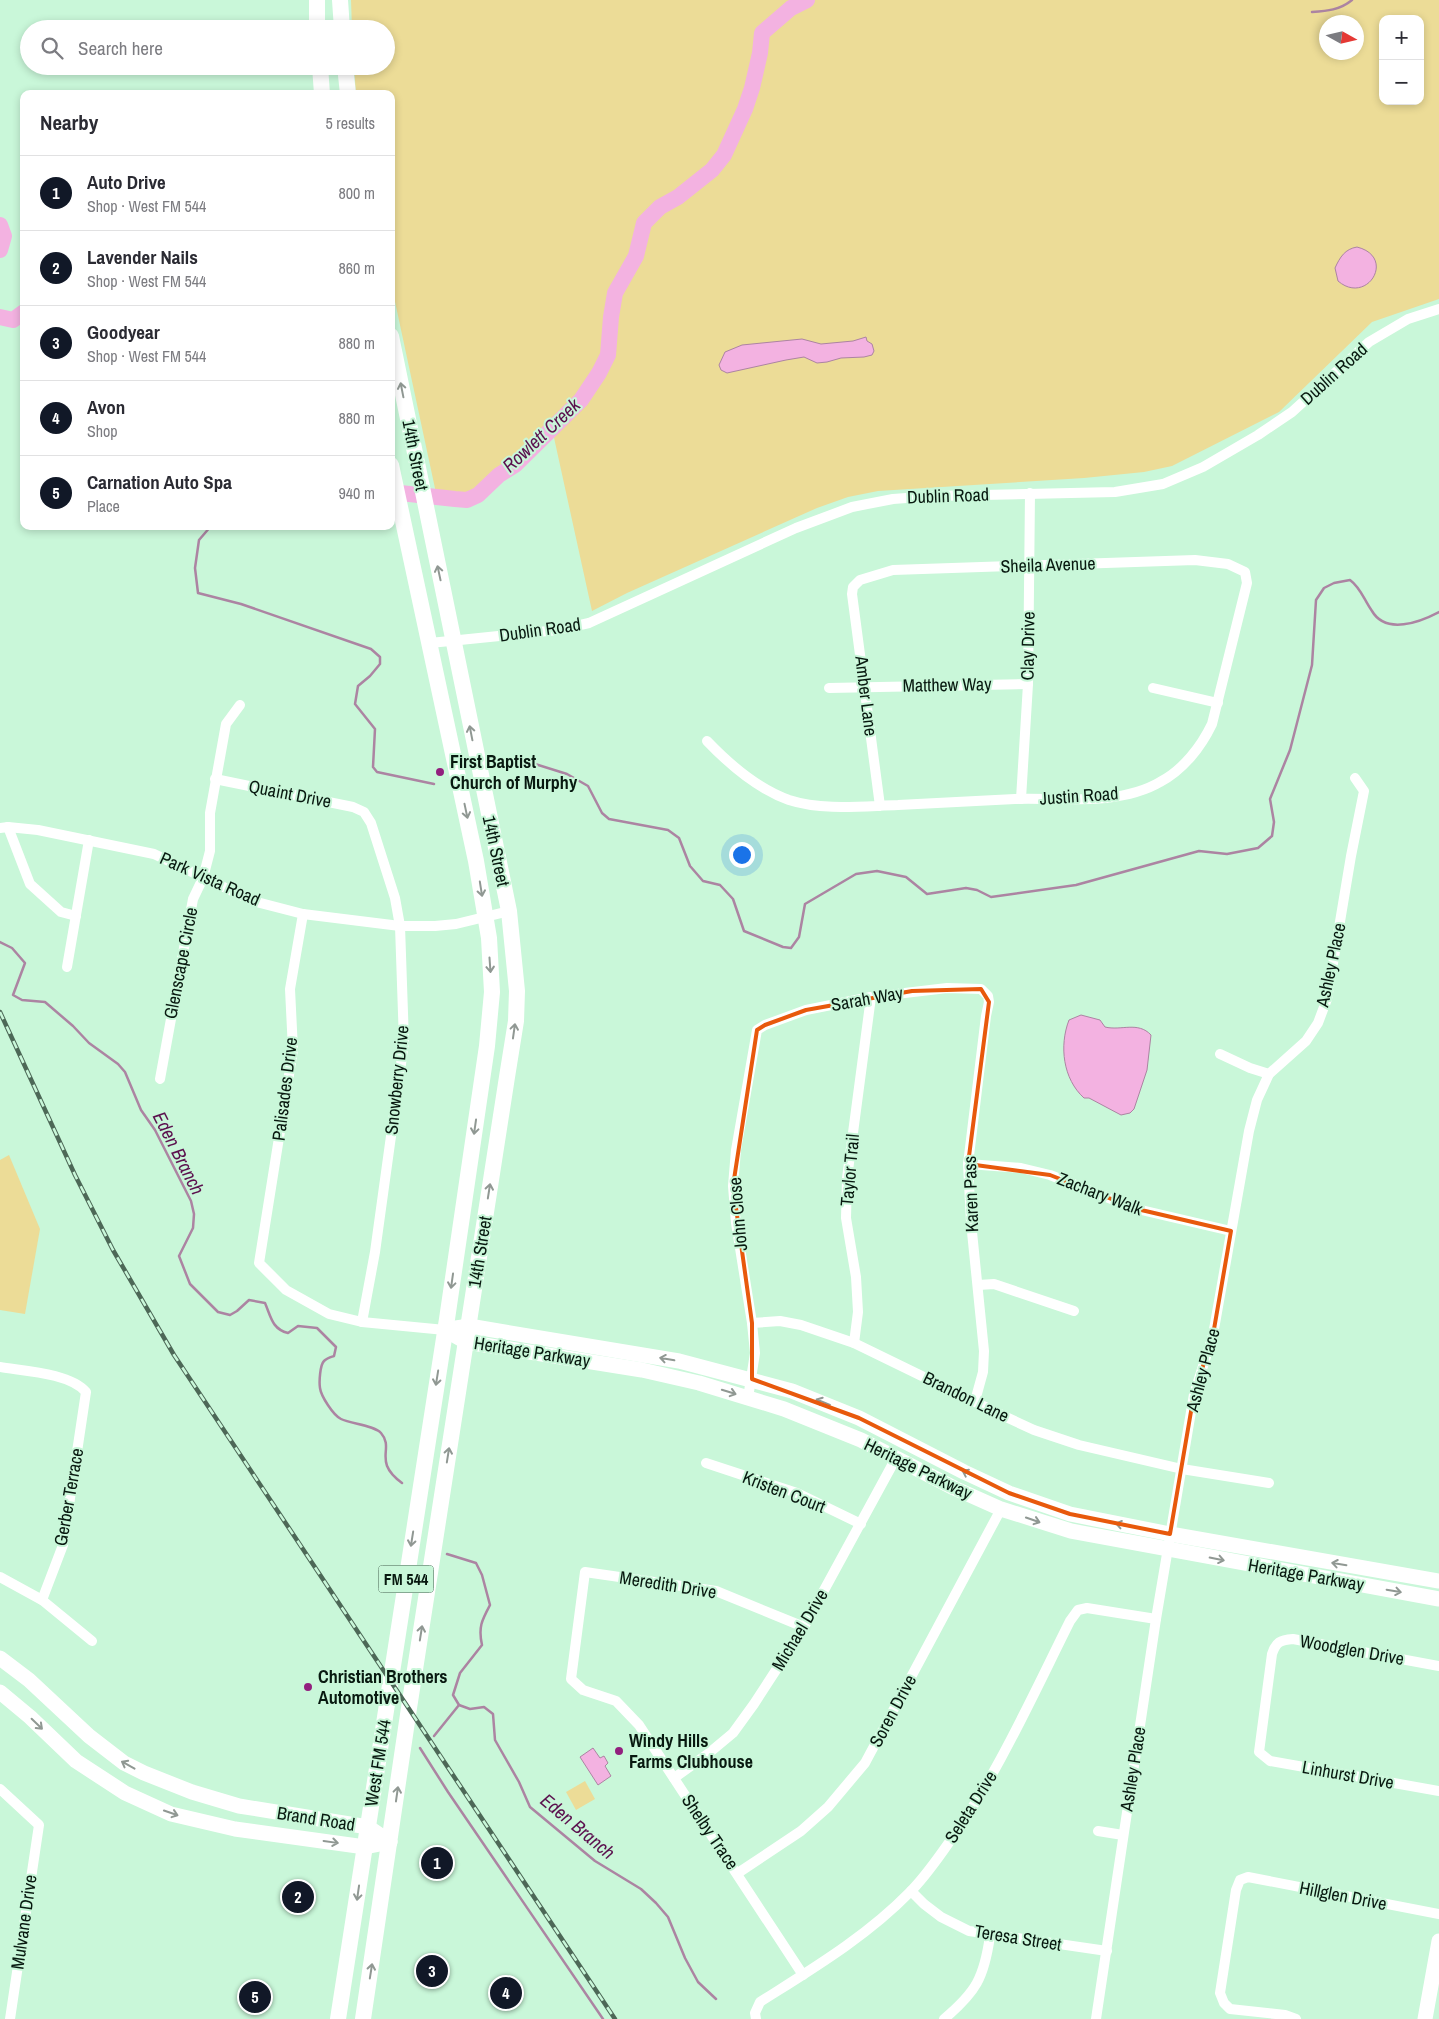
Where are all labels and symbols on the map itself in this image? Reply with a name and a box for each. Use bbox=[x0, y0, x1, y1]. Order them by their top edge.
north arrow bbox=[1319, 15, 1364, 60]
street label: Dublin Road bbox=[1295, 337, 1373, 410]
one-way arrow bbox=[397, 383, 406, 399]
water label: Rowlett Creek bbox=[496, 391, 587, 478]
street label: 14th Street bbox=[396, 417, 435, 493]
street label: Dublin Road bbox=[907, 482, 989, 509]
street label: Sheila Avenue bbox=[1000, 550, 1096, 579]
one-way arrow bbox=[434, 566, 444, 582]
street label: Dublin Road bbox=[498, 611, 582, 648]
street label: Clay Drive bbox=[1014, 611, 1041, 681]
street label: Amber Lane bbox=[849, 654, 884, 737]
street label: Matthew Way bbox=[902, 671, 992, 698]
one-way arrow bbox=[466, 725, 476, 741]
place label: First Baptist Church of Murphy bbox=[450, 749, 578, 795]
marker: First Baptist Church of Murphy bbox=[434, 766, 446, 778]
street label: Quaint Drive bbox=[247, 773, 334, 814]
street label: Justin Road bbox=[1039, 780, 1119, 811]
one-way arrow bbox=[461, 802, 471, 818]
street label: 14th Street bbox=[477, 813, 516, 889]
your location bbox=[729, 842, 755, 868]
street label: Park Vista Road bbox=[156, 845, 264, 912]
one-way arrow bbox=[476, 881, 486, 897]
street label: Glenscape Circle bbox=[157, 905, 204, 1021]
street label: Ashley Place bbox=[1309, 921, 1352, 1010]
one-way arrow bbox=[486, 957, 495, 973]
street label: Sarah Way bbox=[829, 980, 905, 1017]
one-way arrow bbox=[509, 1023, 519, 1039]
street label: Snowberry Drive bbox=[378, 1024, 415, 1136]
street label: Palisades Drive bbox=[266, 1036, 303, 1142]
water label: Eden Branch bbox=[147, 1107, 211, 1199]
one-way arrow bbox=[470, 1118, 480, 1134]
street label: Taylor Trail bbox=[834, 1133, 865, 1207]
street label: Karen Pass bbox=[957, 1155, 984, 1233]
street label: Zachary Walk bbox=[1054, 1166, 1147, 1221]
street label: John Close bbox=[722, 1176, 753, 1252]
one-way arrow bbox=[485, 1184, 495, 1200]
street label: 14th Street bbox=[462, 1214, 498, 1290]
one-way arrow bbox=[447, 1272, 457, 1288]
street label: Ashley Place bbox=[1179, 1325, 1226, 1415]
street label: Heritage Parkway bbox=[472, 1330, 593, 1373]
one-way arrow bbox=[659, 1353, 675, 1363]
street label: Brandon Lane bbox=[919, 1365, 1013, 1428]
one-way arrow bbox=[432, 1370, 442, 1386]
one-way arrow bbox=[720, 1387, 736, 1397]
one-way arrow bbox=[816, 1397, 831, 1407]
street label: Heritage Parkway bbox=[860, 1432, 977, 1506]
street label: Gerber Terrace bbox=[48, 1446, 89, 1548]
one-way arrow bbox=[444, 1448, 454, 1464]
street label: Kristen Court bbox=[739, 1464, 829, 1519]
one-way arrow bbox=[962, 1469, 977, 1479]
one-way arrow bbox=[1025, 1516, 1041, 1525]
one-way arrow bbox=[1115, 1520, 1131, 1530]
one-way arrow bbox=[407, 1530, 417, 1546]
street label: Heritage Parkway bbox=[1246, 1552, 1367, 1597]
one-way arrow bbox=[1208, 1555, 1224, 1565]
one-way arrow bbox=[1331, 1559, 1347, 1569]
street label: Meredith Drive bbox=[618, 1565, 718, 1604]
road number: FM 544 bbox=[378, 1566, 434, 1592]
street label: Michael Drive bbox=[765, 1584, 834, 1675]
one-way arrow bbox=[1385, 1586, 1401, 1596]
one-way arrow bbox=[416, 1625, 426, 1641]
street label: Woodglen Drive bbox=[1298, 1628, 1406, 1671]
place label: Christian Brothers Automotive bbox=[318, 1664, 448, 1710]
street label: Soren Drive bbox=[863, 1670, 922, 1751]
marker: Christian Brothers Automotive bbox=[302, 1681, 314, 1693]
one-way arrow bbox=[31, 1718, 44, 1730]
street label: West FM 544 bbox=[358, 1718, 397, 1808]
street label: Ashley Place bbox=[1113, 1725, 1152, 1814]
place label: Windy Hills Farms Clubhouse bbox=[629, 1728, 753, 1774]
marker: Windy Hills Farms Clubhouse bbox=[613, 1745, 625, 1757]
street label: Linhurst Drive bbox=[1300, 1754, 1396, 1795]
one-way arrow bbox=[121, 1759, 135, 1769]
street label: Seleta Drive bbox=[938, 1766, 1003, 1848]
one-way arrow bbox=[392, 1786, 402, 1802]
water label: Eden Branch bbox=[535, 1787, 621, 1865]
street label: Shelby Trace bbox=[676, 1789, 745, 1874]
street label: Brand Road bbox=[275, 1800, 357, 1837]
one-way arrow bbox=[163, 1809, 178, 1818]
one-way arrow bbox=[322, 1837, 338, 1847]
pin: 1 bbox=[421, 1844, 453, 1882]
street label: Mulvane Drive bbox=[5, 1873, 43, 1971]
street label: Hillglen Drive bbox=[1297, 1875, 1389, 1916]
pin: 2 bbox=[282, 1878, 314, 1916]
one-way arrow bbox=[353, 1884, 363, 1900]
street label: Teresa Street bbox=[973, 1918, 1063, 1957]
pin: 3 bbox=[416, 1952, 448, 1990]
one-way arrow bbox=[367, 1963, 377, 1979]
pin: 4 bbox=[490, 1974, 522, 2012]
pin: 5 bbox=[239, 1978, 271, 2016]

